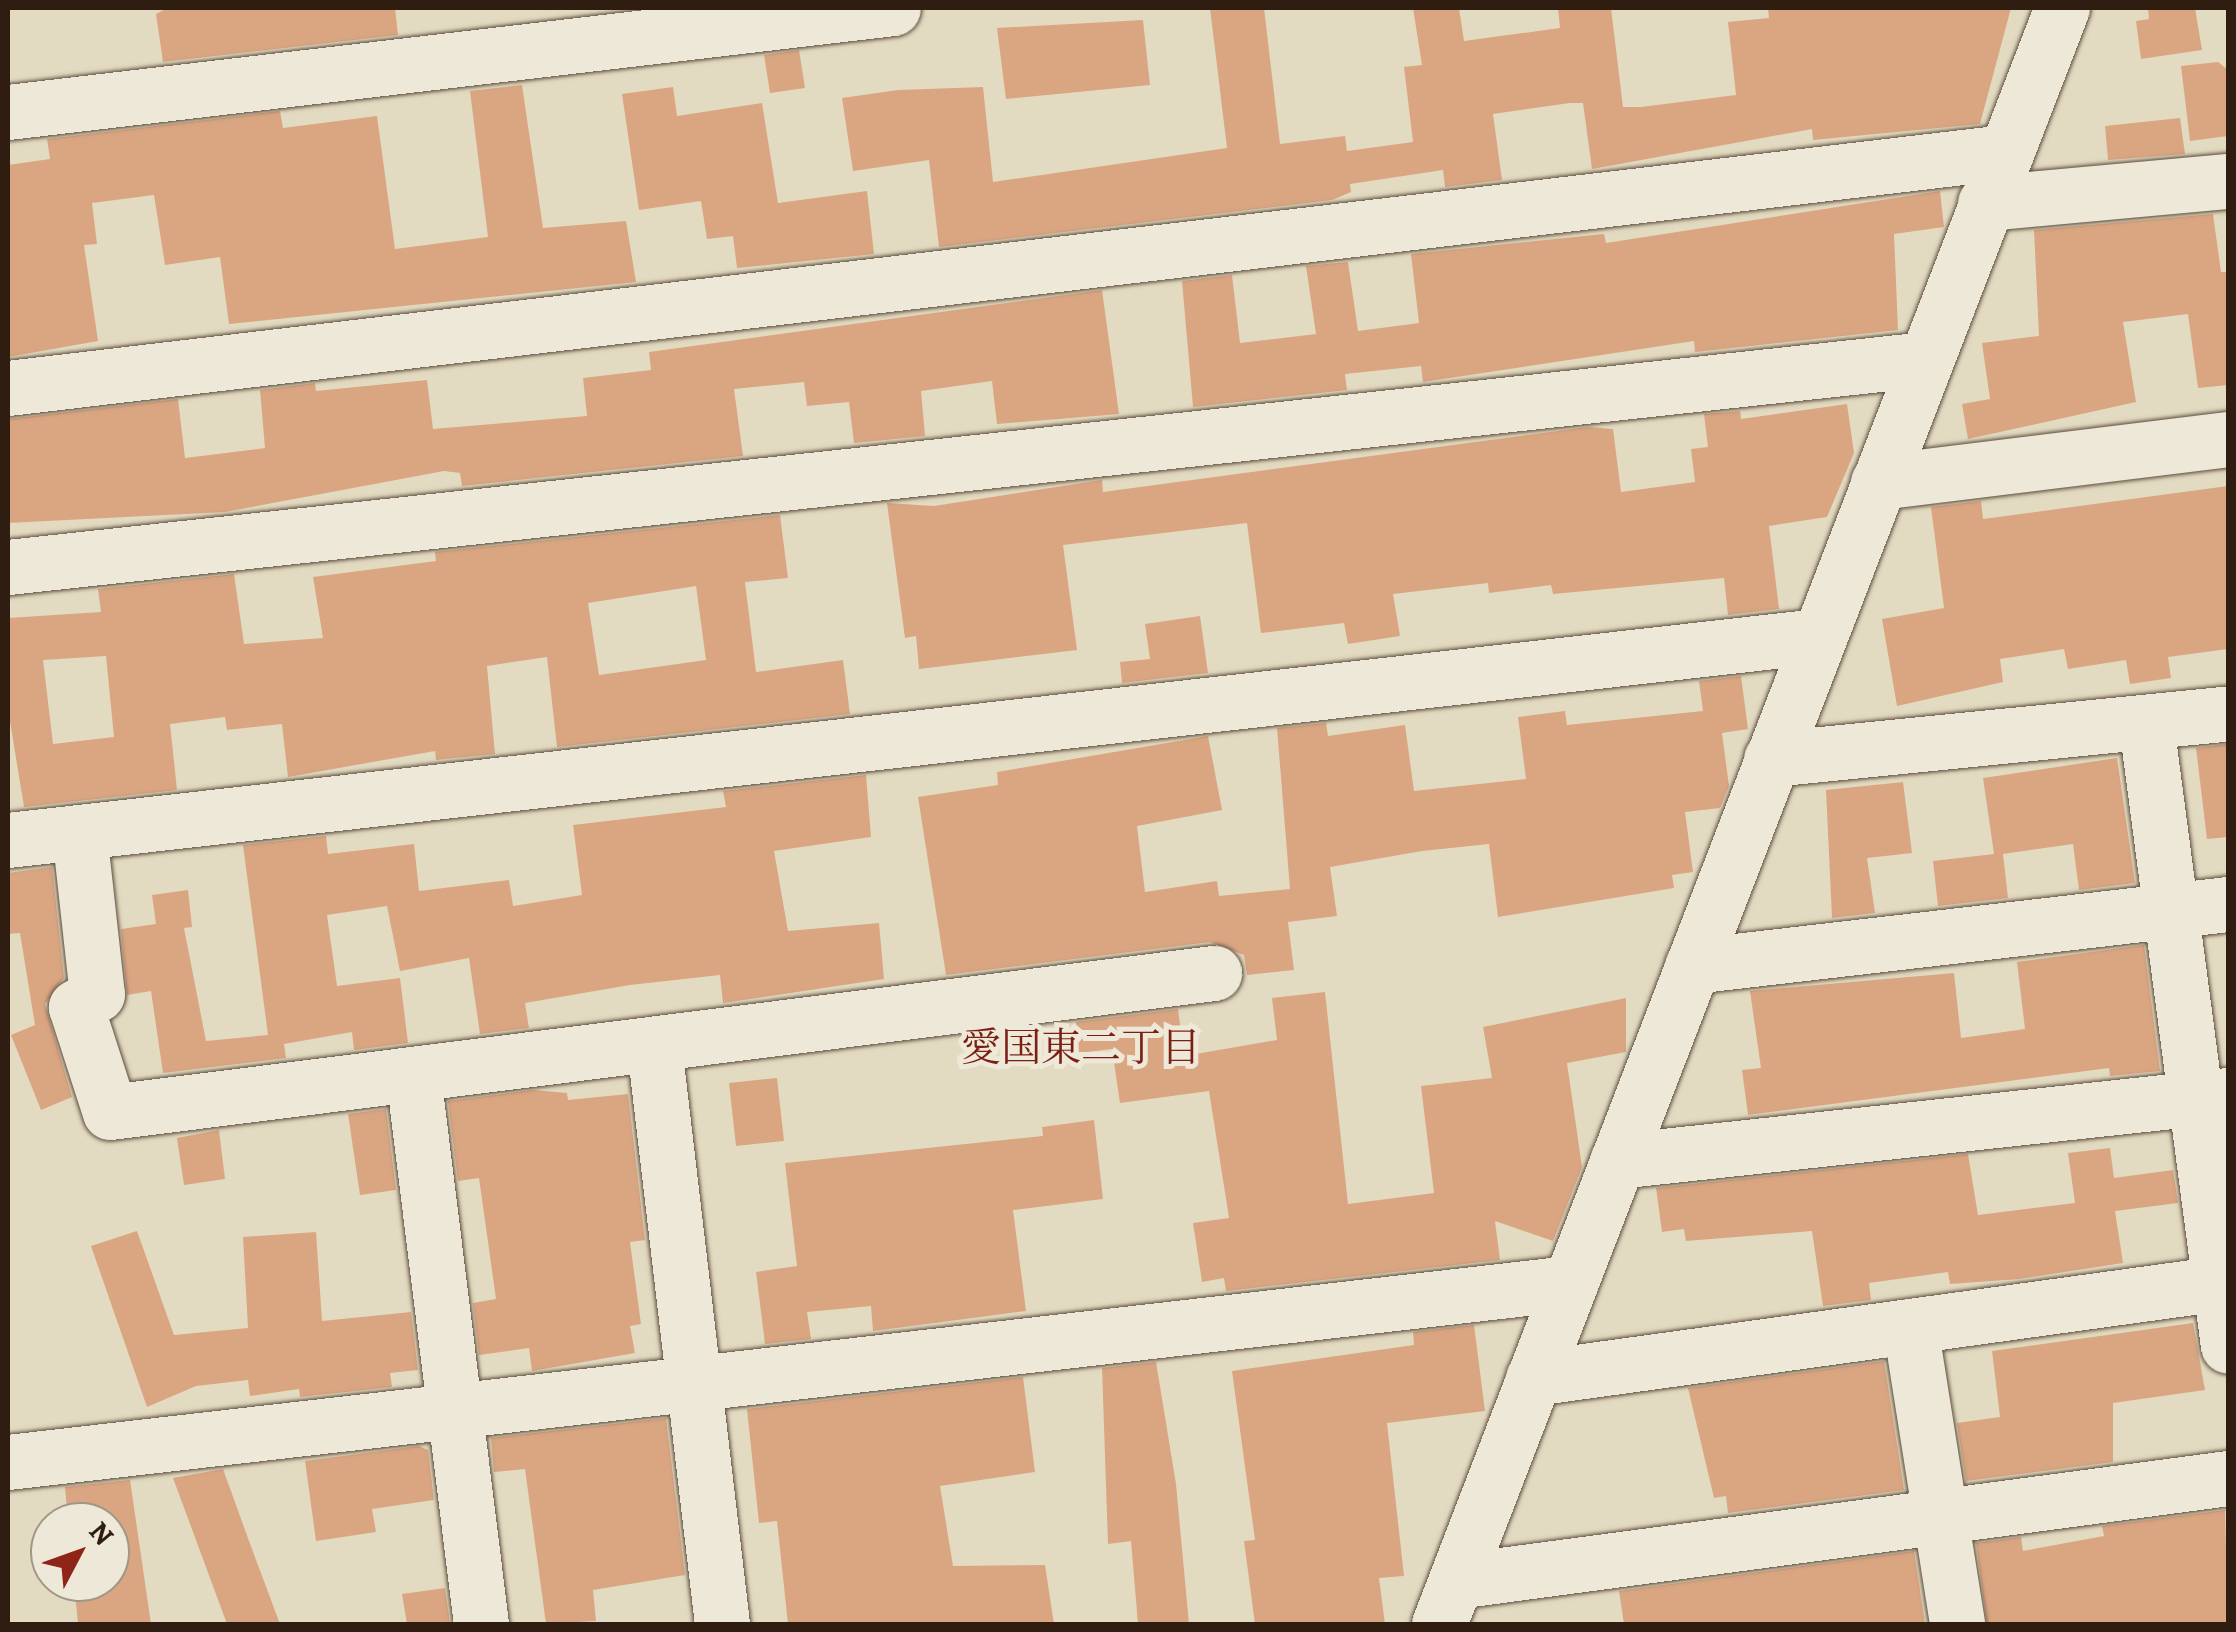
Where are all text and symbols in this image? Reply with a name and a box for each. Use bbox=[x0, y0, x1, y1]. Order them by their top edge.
district label: 愛国東二丁目 bbox=[961, 1024, 1201, 1072]
north arrow bbox=[30, 1502, 130, 1602]
text: N bbox=[80, 1513, 122, 1554]

